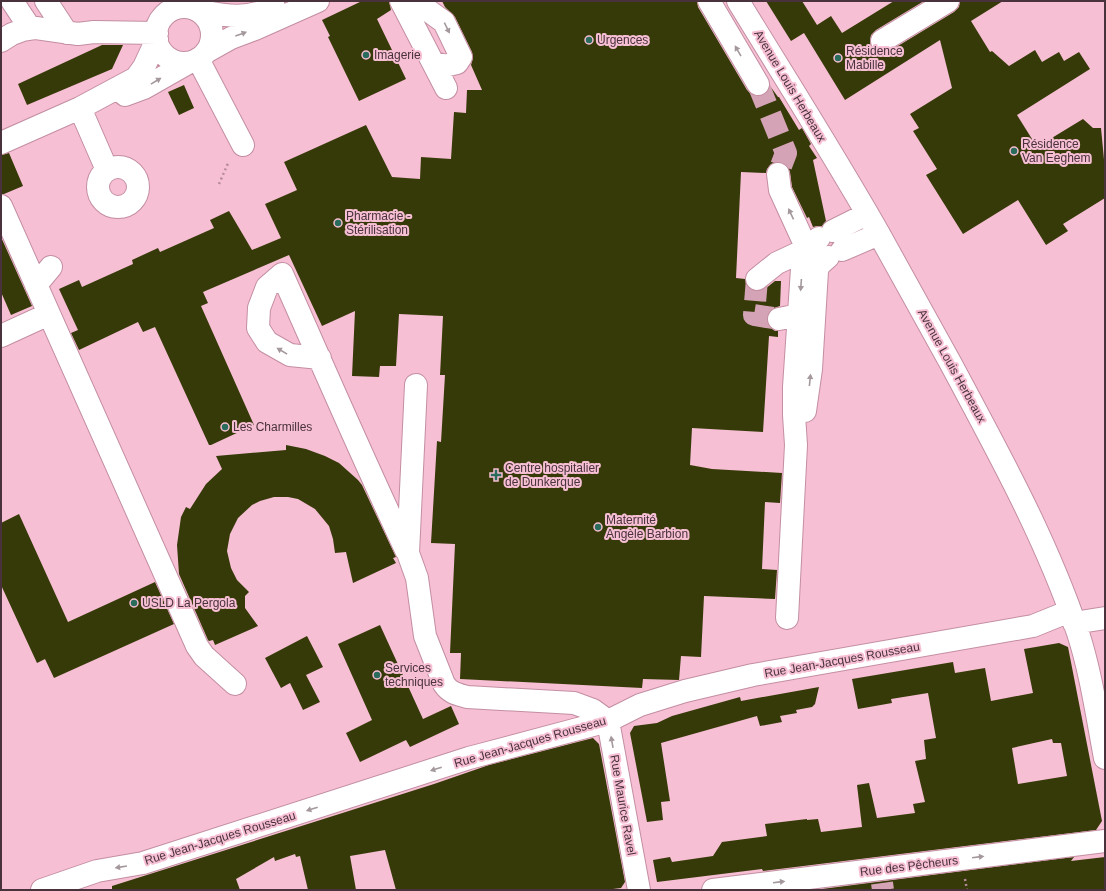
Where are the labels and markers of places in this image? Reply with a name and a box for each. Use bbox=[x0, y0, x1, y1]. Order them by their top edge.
place label: Urgences bbox=[597, 33, 648, 47]
marker: Urgences bbox=[584, 35, 594, 45]
place label: Résidence Mabille bbox=[846, 44, 903, 72]
place label: Imagerie bbox=[374, 48, 421, 62]
marker: Imagerie bbox=[361, 50, 371, 60]
marker: Résidence Mabille bbox=[833, 53, 843, 63]
place label: Résidence Van Eeghem bbox=[1022, 137, 1091, 165]
marker: Résidence Van Eeghem bbox=[1009, 146, 1019, 156]
place label: Pharmacie - Stérilisation bbox=[346, 209, 411, 237]
marker: Pharmacie - Stérilisation bbox=[333, 218, 343, 228]
place label: Les Charmilles bbox=[233, 420, 312, 434]
marker: Les Charmilles bbox=[220, 422, 230, 432]
place label: Centre hospitalier de Dunkerque bbox=[505, 461, 599, 489]
marker: Centre hospitalier de Dunkerque bbox=[490, 469, 502, 481]
place label: Maternité Angèle Barbion bbox=[606, 513, 688, 541]
marker: Maternité Angèle Barbion bbox=[593, 522, 603, 532]
place label: USLD La Pergola bbox=[142, 596, 236, 610]
marker: USLD La Pergola bbox=[129, 598, 139, 608]
place label: Services techniques bbox=[385, 661, 443, 689]
marker: Services techniques bbox=[372, 670, 382, 680]

